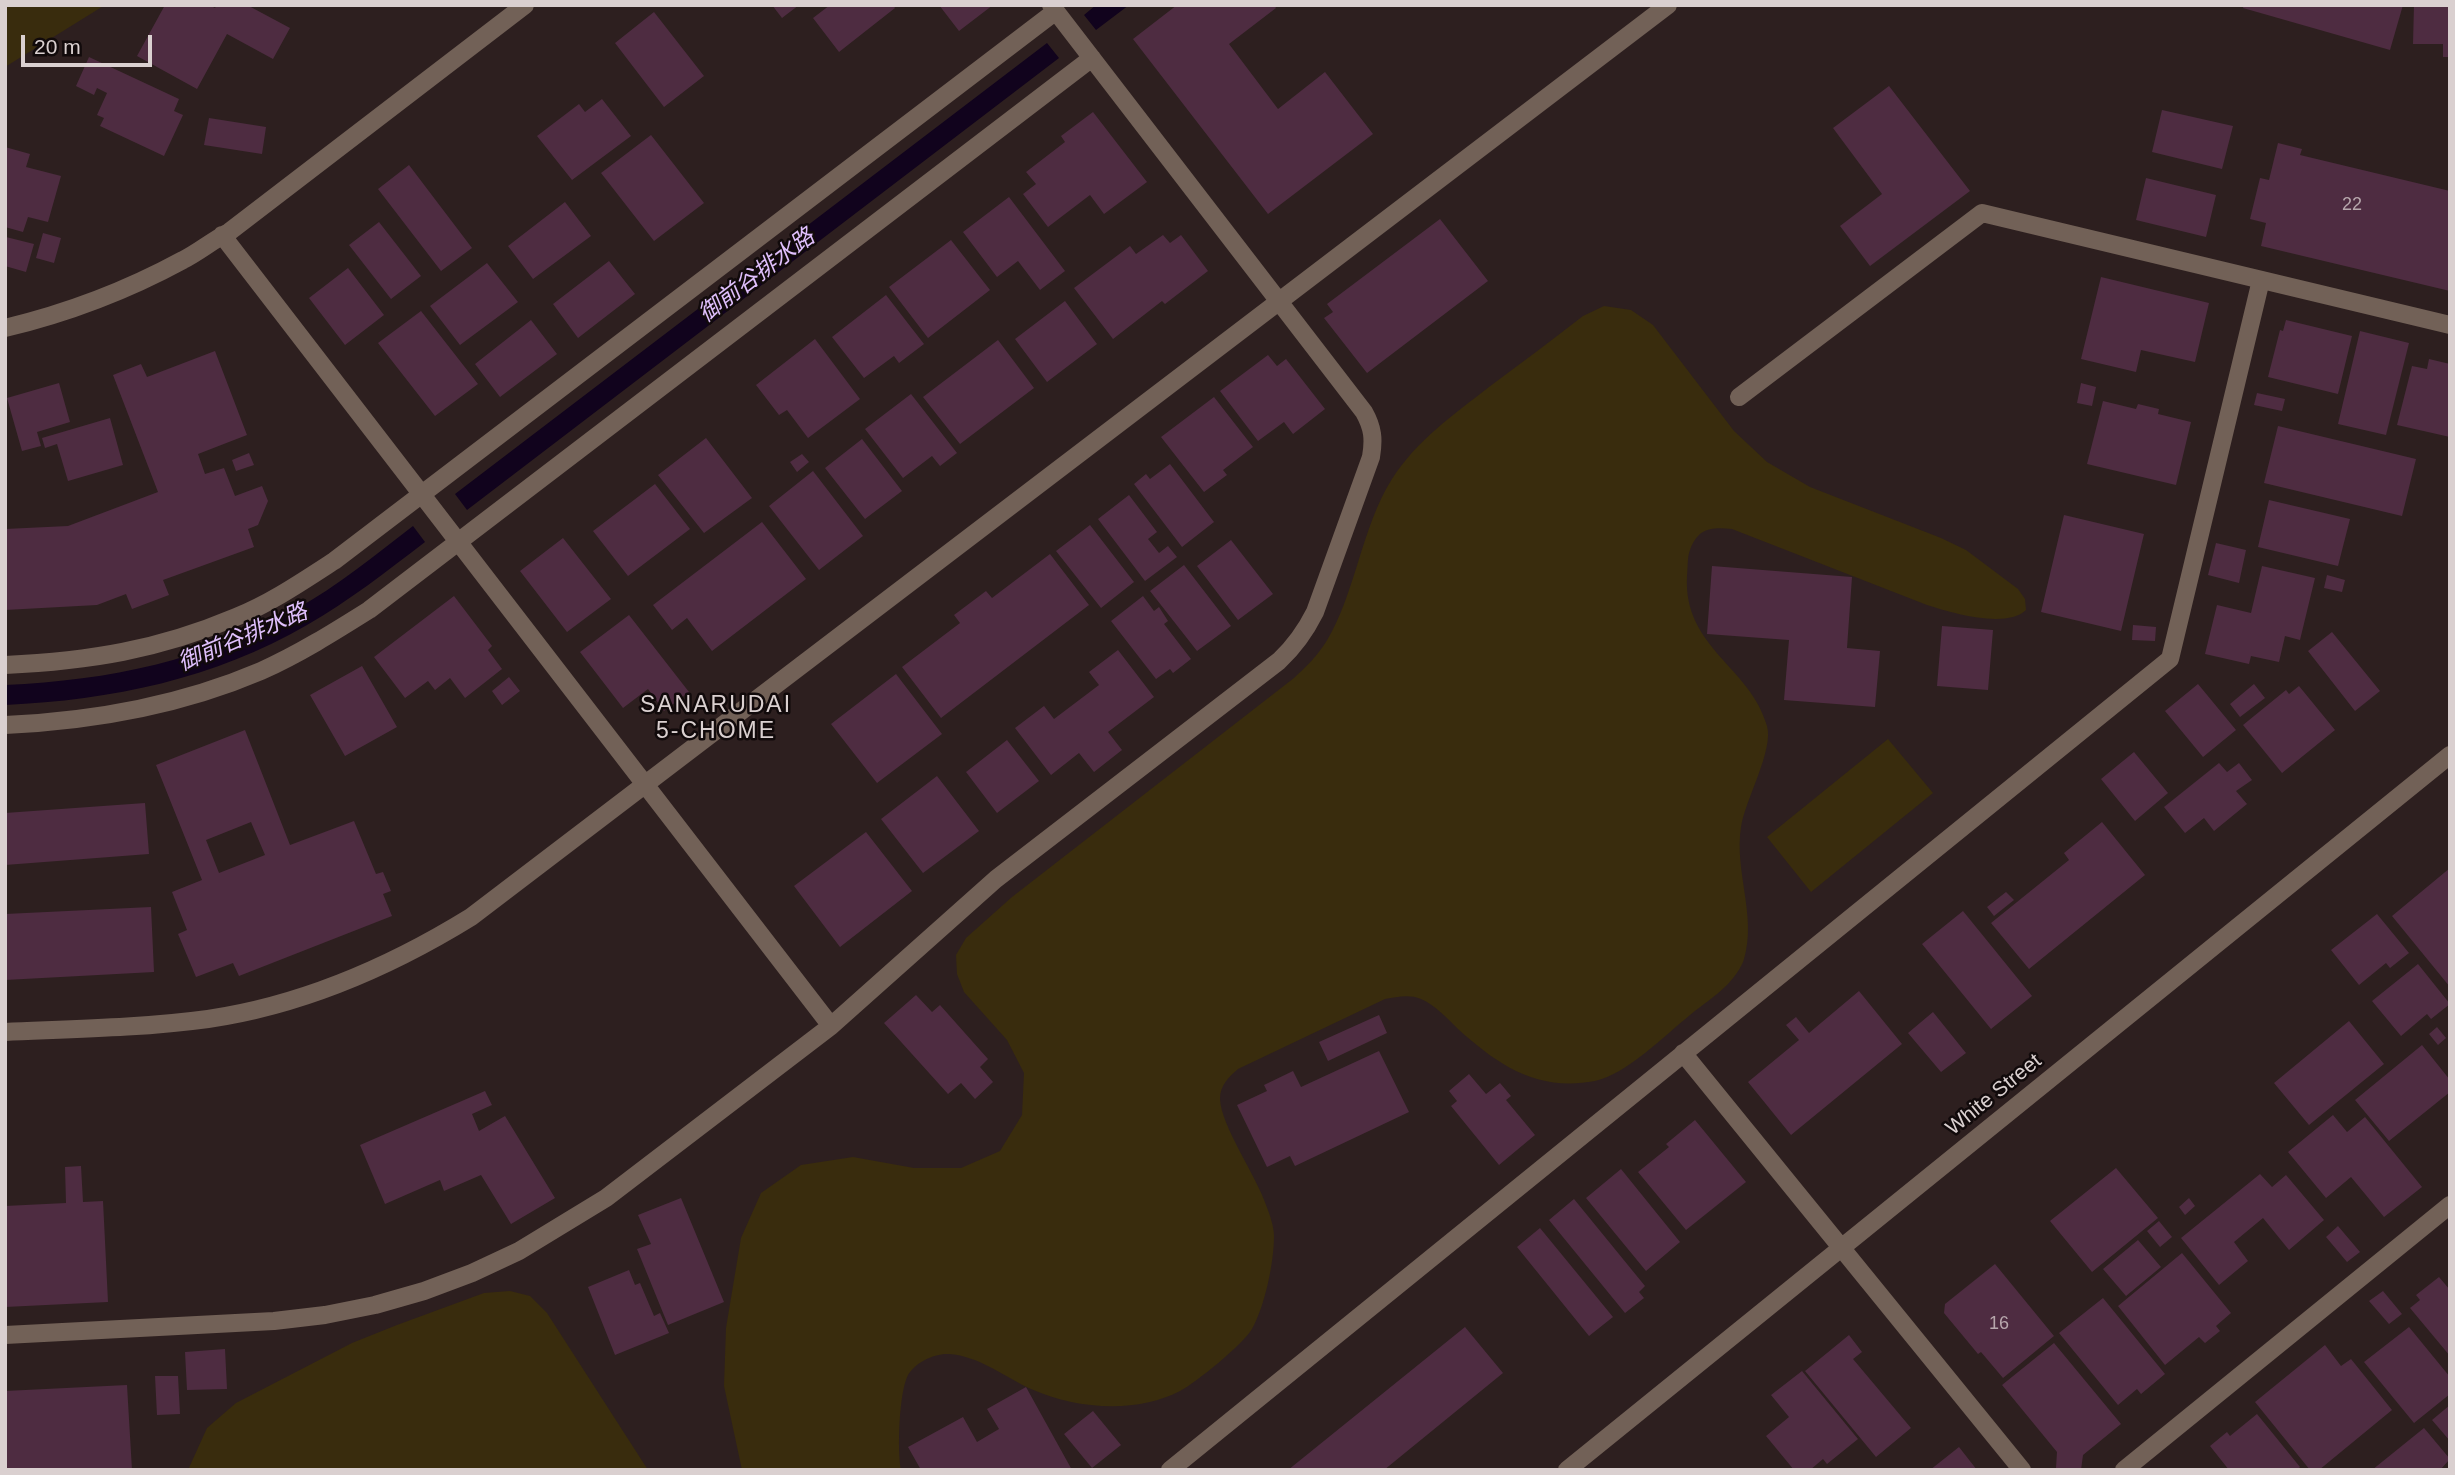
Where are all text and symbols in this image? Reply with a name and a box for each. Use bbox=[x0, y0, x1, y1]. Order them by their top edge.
scale bar bbox=[24, 21, 156, 65]
text: 20 m bbox=[34, 35, 81, 58]
house number: 22 bbox=[2342, 194, 2362, 216]
water label: 御前谷排水路 bbox=[694, 223, 820, 329]
water label: 御前谷排水路 bbox=[174, 598, 312, 678]
district label: SANARUDAI 5-CHOME bbox=[641, 692, 791, 746]
street label: White Street bbox=[1941, 1049, 2047, 1141]
house number: 16 bbox=[1989, 1313, 2009, 1335]

